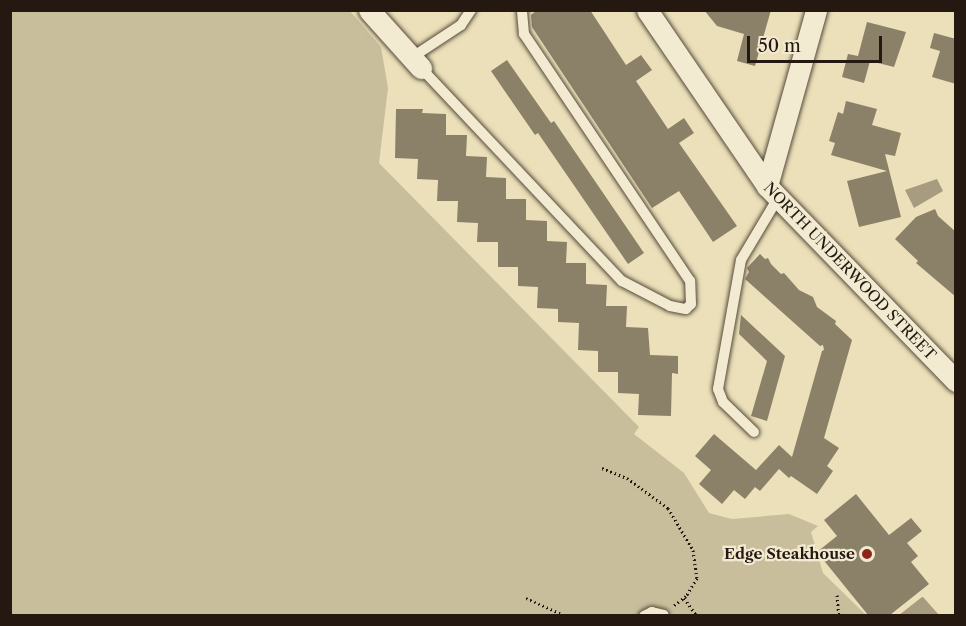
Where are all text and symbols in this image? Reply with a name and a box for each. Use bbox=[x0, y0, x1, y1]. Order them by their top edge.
scale bar bbox=[750, 24, 885, 62]
text: 50 m bbox=[758, 35, 801, 57]
street label: NORTH UNDERWOOD STREET bbox=[760, 178, 940, 364]
place label: Edge Steakhouse bbox=[724, 545, 855, 563]
marker: Edge Steakhouse bbox=[860, 547, 874, 561]

